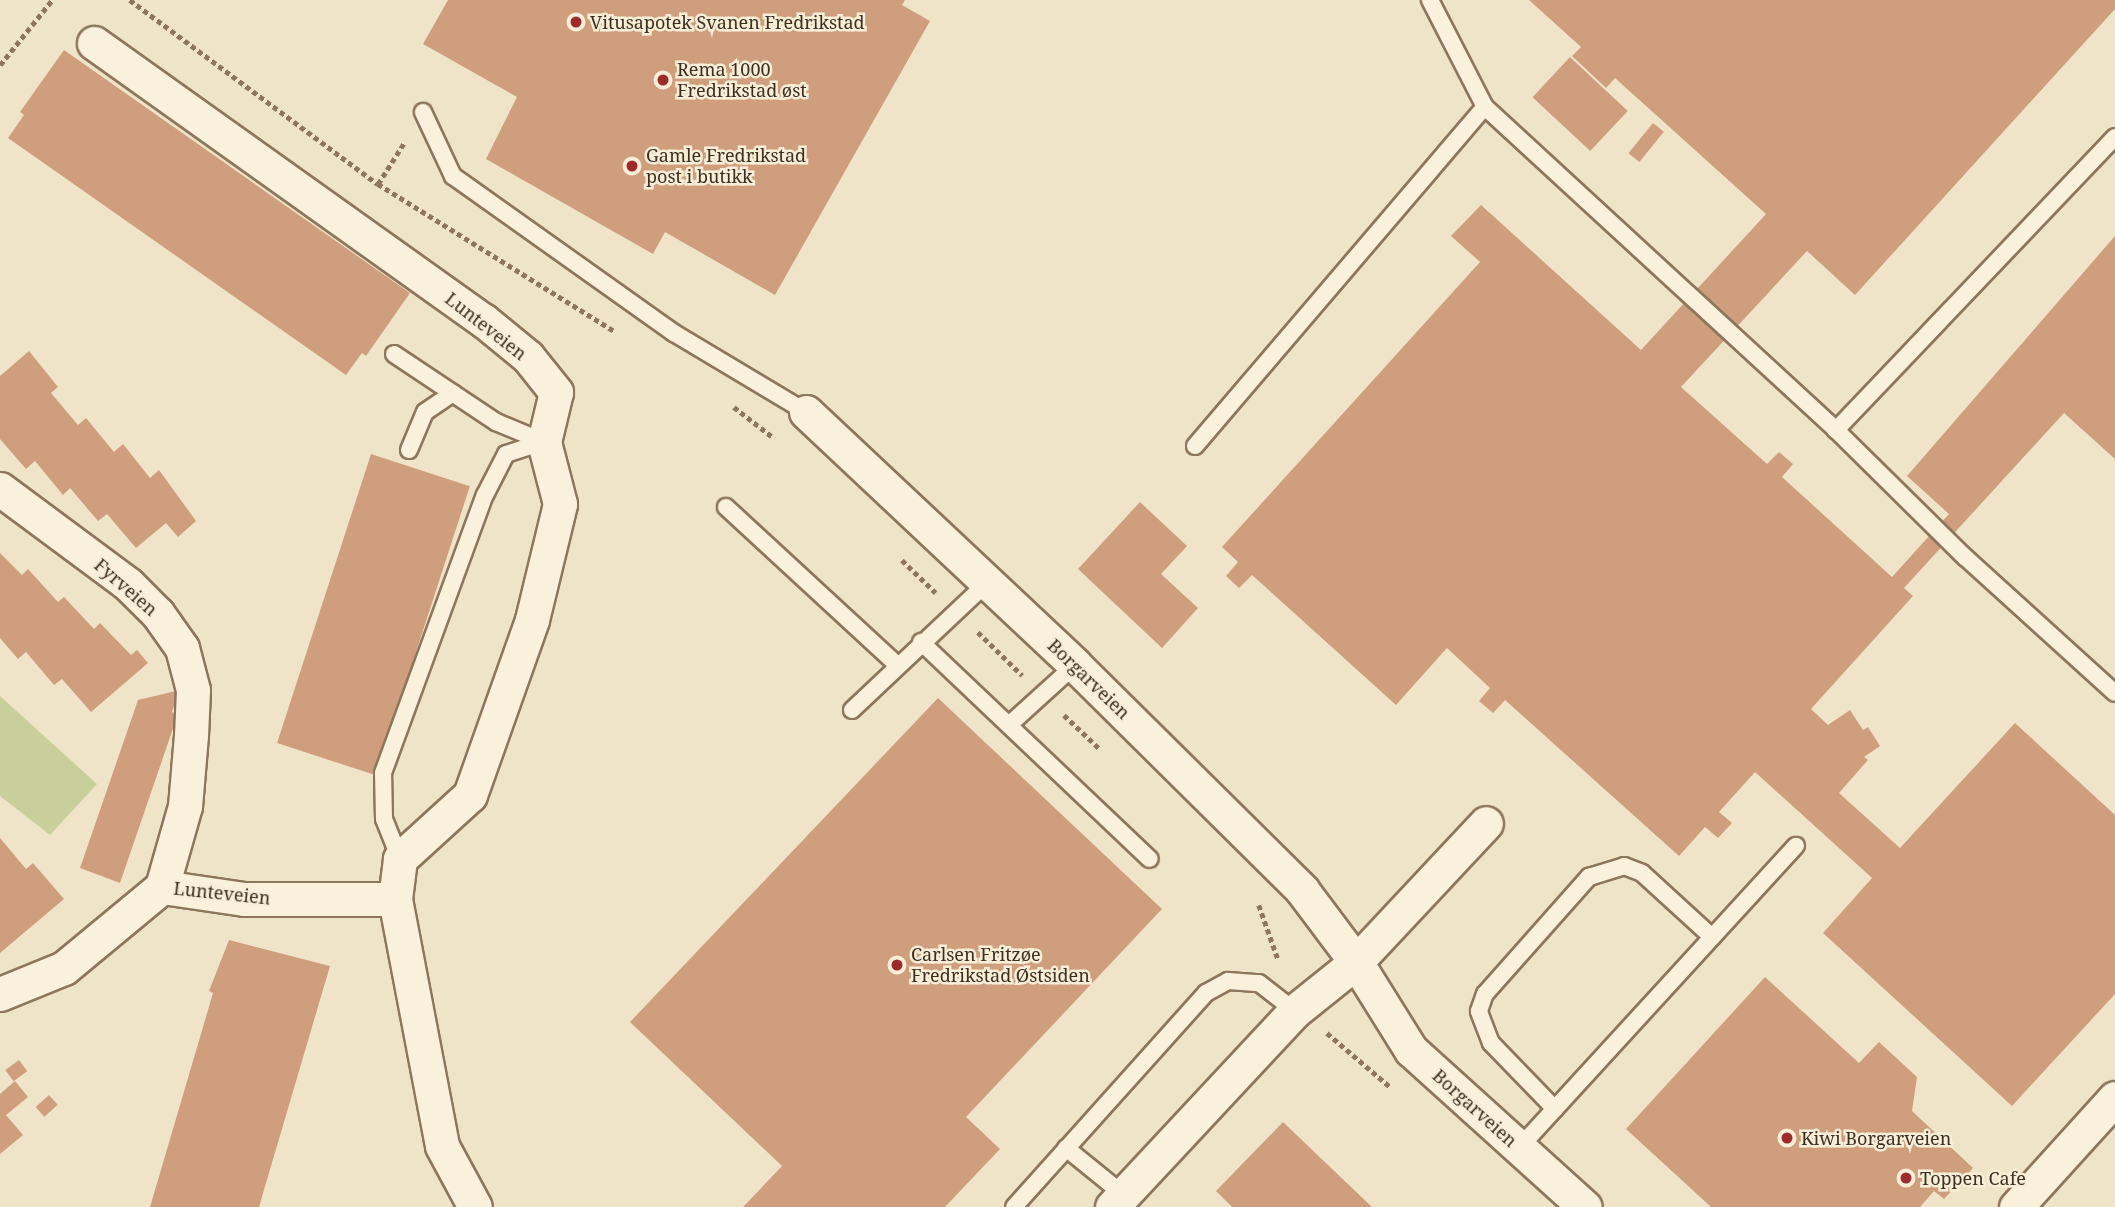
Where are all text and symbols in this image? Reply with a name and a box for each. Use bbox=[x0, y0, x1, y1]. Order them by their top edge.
place label: Vitusapotek Svanen Fredrikstad bbox=[590, 11, 865, 33]
marker: Vitusapotek Svanen Fredrikstad bbox=[568, 14, 584, 30]
place label: Rema 1000 Fredrikstad øst bbox=[677, 59, 807, 102]
marker: Rema 1000 Fredrikstad øst bbox=[655, 72, 671, 88]
place label: Gamle Fredrikstad post i butikk bbox=[646, 145, 806, 188]
marker: Gamle Fredrikstad post i butikk bbox=[624, 158, 640, 174]
street label: Lunteveien bbox=[441, 288, 531, 364]
street label: Fyrveien bbox=[90, 554, 162, 620]
street label: Borgarveien bbox=[1043, 634, 1135, 724]
street label: Lunteveien bbox=[173, 877, 271, 909]
place label: Carlsen Fritzøe Fredrikstad Østsiden bbox=[911, 944, 1090, 986]
marker: Carlsen Fritzøe Fredrikstad Østsiden bbox=[889, 957, 905, 973]
street label: Borgarveien bbox=[1428, 1065, 1522, 1151]
place label: Kiwi Borgarveien bbox=[1801, 1127, 1951, 1149]
marker: Kiwi Borgarveien bbox=[1779, 1130, 1795, 1146]
place label: Toppen Cafe bbox=[1920, 1167, 2026, 1189]
marker: Toppen Cafe bbox=[1898, 1170, 1914, 1186]

